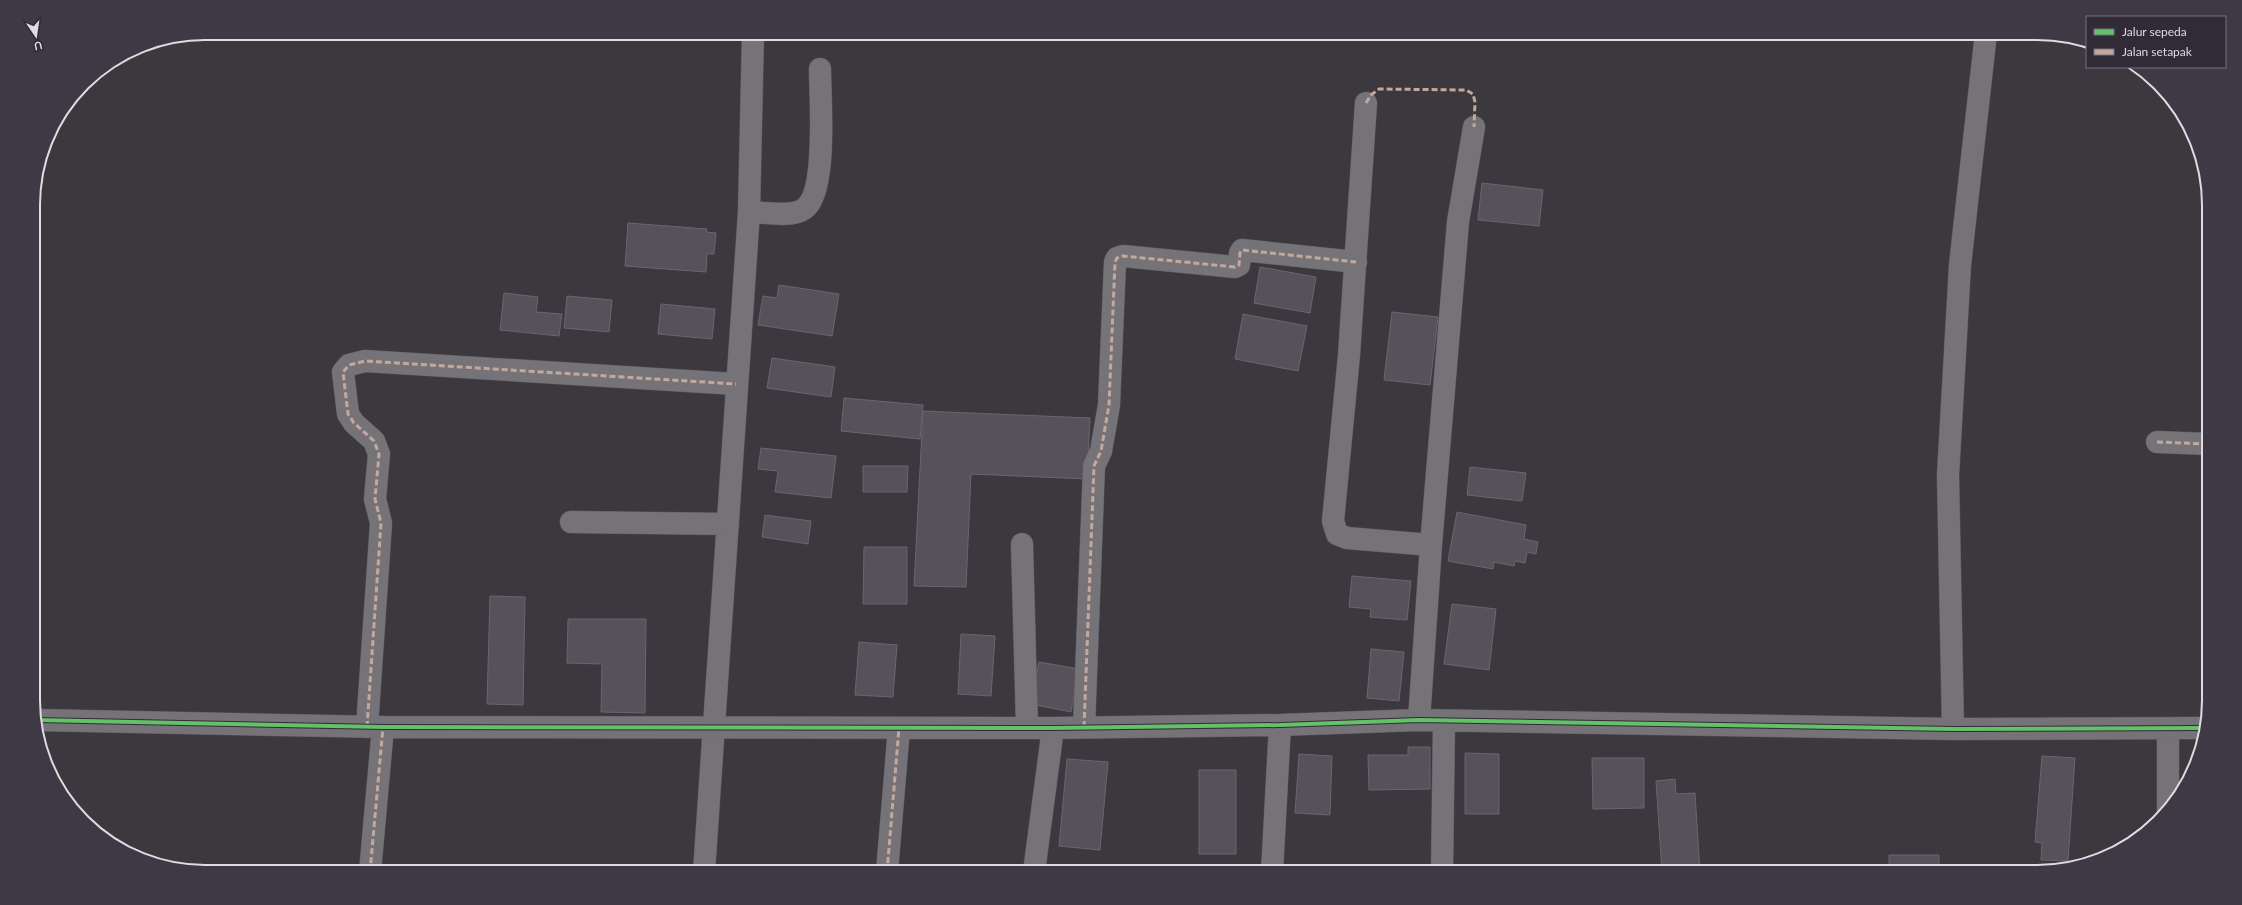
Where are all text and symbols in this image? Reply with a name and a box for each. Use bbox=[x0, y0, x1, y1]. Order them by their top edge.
north arrow bbox=[16, 16, 56, 56]
legend bbox=[2086, 16, 2226, 68]
text: Jalur sepeda bbox=[2122, 24, 2187, 39]
text: U bbox=[33, 39, 44, 53]
text: Jalan setapak bbox=[2122, 44, 2193, 59]

